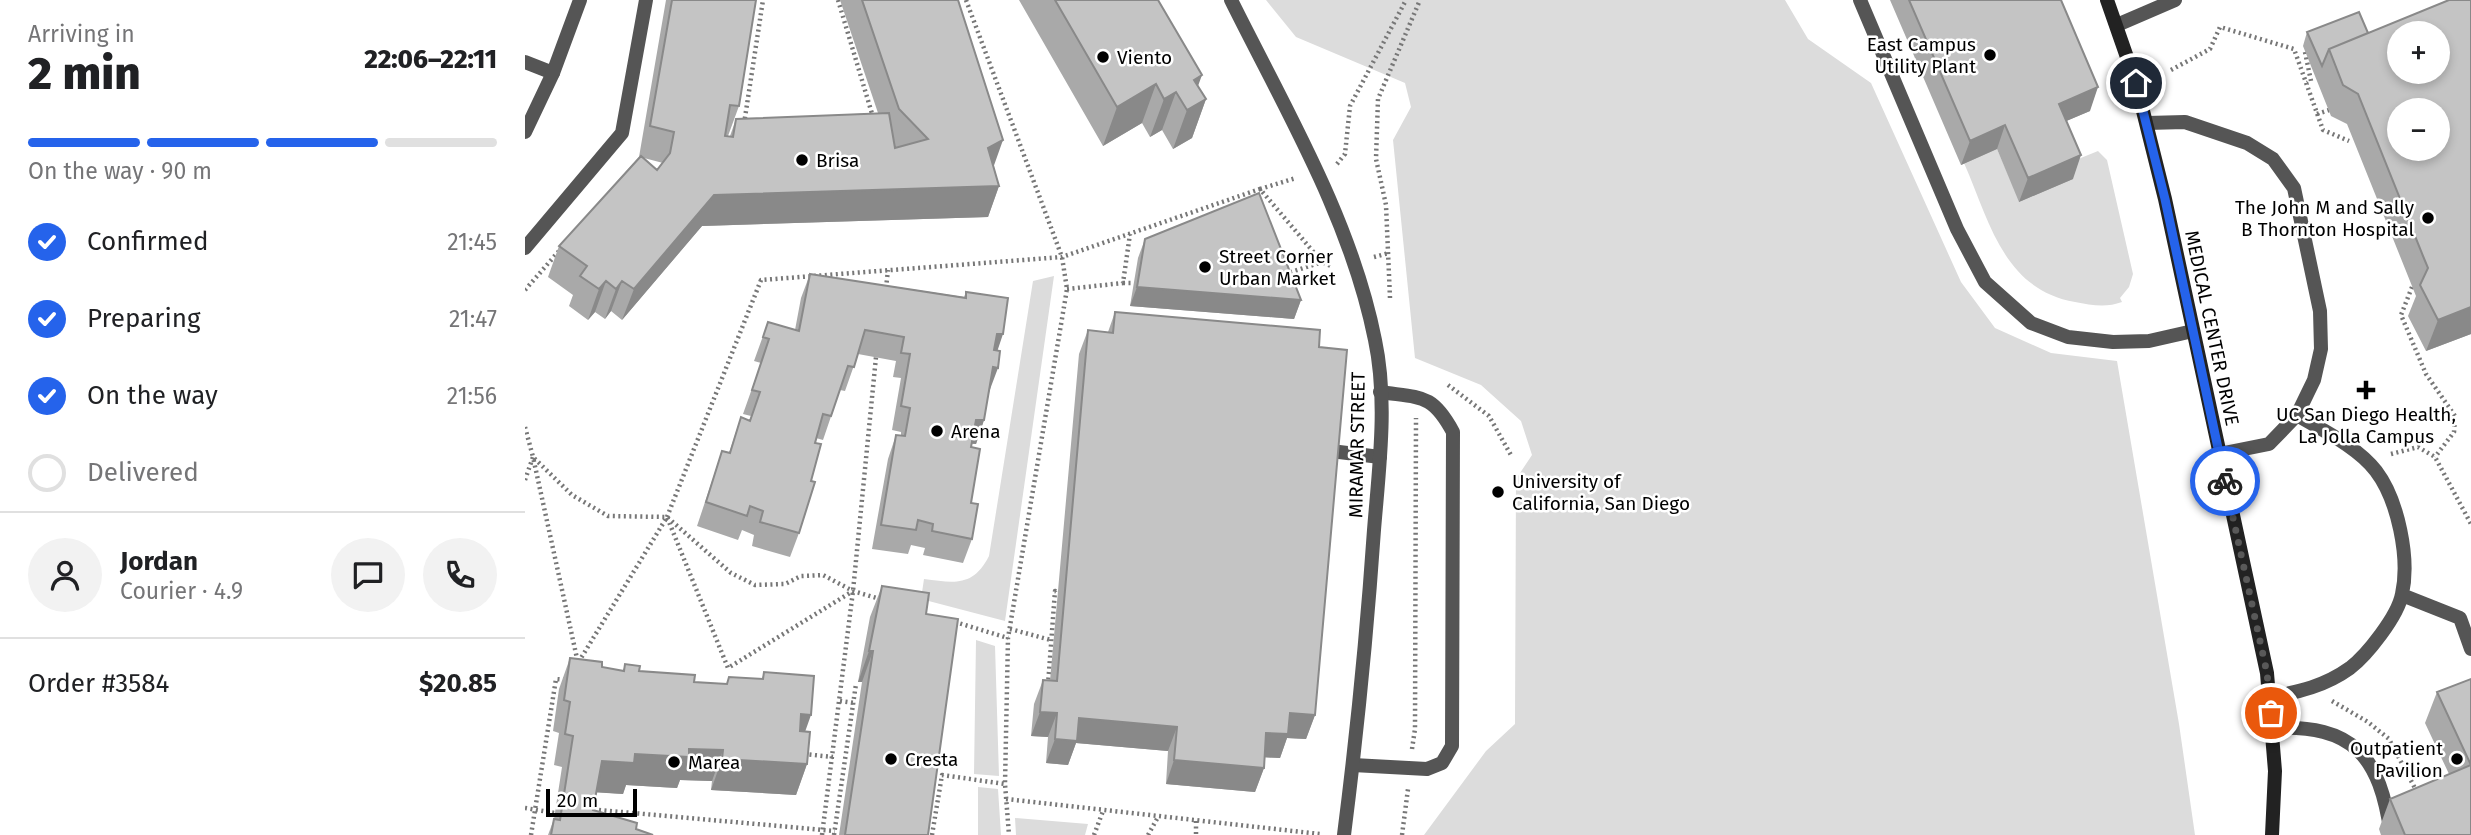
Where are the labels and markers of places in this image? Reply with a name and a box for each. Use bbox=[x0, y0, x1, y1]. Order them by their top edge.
place label: East Campus Utility Plant bbox=[1867, 33, 1976, 78]
place label: Viento bbox=[1117, 46, 1172, 69]
marker: East Campus Utility Plant bbox=[1982, 47, 1998, 63]
marker: Viento bbox=[1095, 49, 1111, 65]
pin bbox=[2106, 53, 2166, 113]
place label: Brisa bbox=[816, 149, 859, 172]
marker: Brisa bbox=[794, 152, 810, 168]
place label: The John M and Sally B Thornton Hospital bbox=[2235, 196, 2415, 241]
marker: The John M and Sally B Thornton Hospital bbox=[2420, 210, 2436, 226]
place label: Street Corner Urban Market bbox=[1219, 245, 1336, 290]
marker: Street Corner Urban Market bbox=[1197, 259, 1213, 275]
marker: UC San Diego Health, La Jolla Campus bbox=[2356, 380, 2376, 400]
place label: UC San Diego Health, La Jolla Campus bbox=[2276, 403, 2456, 448]
place label: Arena bbox=[951, 420, 1000, 443]
marker: Arena bbox=[929, 423, 945, 439]
place label: University of California, San Diego bbox=[1512, 470, 1690, 515]
marker: University of California, San Diego bbox=[1490, 484, 1506, 500]
pin bbox=[2241, 683, 2301, 743]
place label: Outpatient Pavilion bbox=[2350, 737, 2443, 782]
place label: Cresta bbox=[905, 748, 958, 771]
place label: Marea bbox=[688, 751, 740, 774]
marker: Cresta bbox=[883, 751, 899, 767]
marker: Outpatient Pavilion bbox=[2449, 751, 2465, 767]
marker: Marea bbox=[666, 754, 682, 770]

